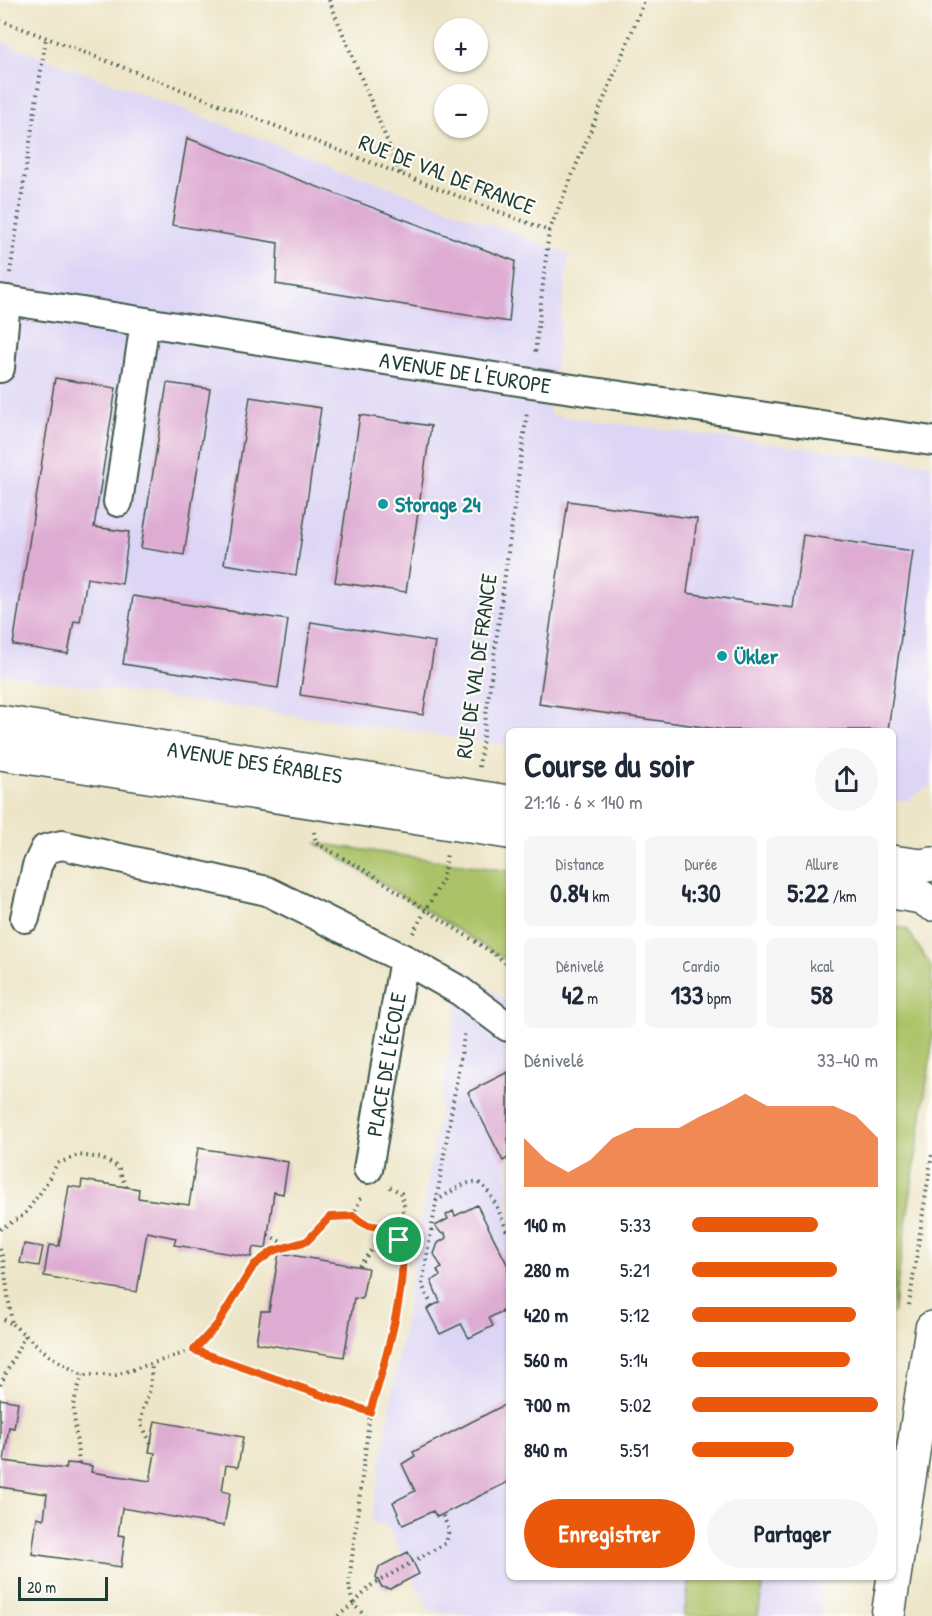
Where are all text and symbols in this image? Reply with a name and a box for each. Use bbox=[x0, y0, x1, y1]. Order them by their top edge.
map controls bbox=[434, 18, 488, 138]
button: + bbox=[434, 18, 488, 72]
button: − bbox=[434, 84, 488, 138]
street label: RUE DE VAL DE FRANCE bbox=[355, 127, 540, 221]
street label: AVENUE DE L'EUROPE bbox=[377, 344, 553, 401]
place label: Storage 24 bbox=[395, 489, 481, 520]
marker: Storage 24 bbox=[376, 497, 390, 511]
street label: RUE DE VAL DE FRANCE bbox=[448, 571, 504, 760]
place label: Ükler bbox=[734, 641, 779, 671]
marker: Ükler bbox=[715, 649, 729, 663]
street label: AVENUE DES ÉRABLES bbox=[165, 734, 344, 791]
text: Course du soir bbox=[524, 743, 694, 787]
button: share bbox=[815, 748, 878, 811]
text: 21:16 · 6 × 140 m bbox=[524, 788, 643, 815]
text: Distance bbox=[556, 853, 604, 875]
text: Durée bbox=[685, 853, 717, 875]
text: Allure bbox=[805, 853, 839, 875]
text: 0.84 bbox=[550, 875, 589, 910]
text: 4:30 bbox=[681, 875, 721, 910]
text: 5:22 bbox=[787, 875, 829, 910]
text: km bbox=[589, 885, 610, 907]
text: /km bbox=[829, 885, 857, 907]
text: Dénivelé bbox=[556, 955, 604, 977]
text: Cardio bbox=[682, 955, 720, 977]
text: kcal bbox=[810, 955, 834, 977]
text: 42 bbox=[562, 977, 584, 1012]
text: 133 bbox=[671, 977, 703, 1012]
text: 58 bbox=[811, 977, 833, 1012]
text: m bbox=[584, 987, 598, 1009]
text: bpm bbox=[703, 987, 731, 1009]
street label: PLACE DE L'ÉCOLE bbox=[359, 990, 413, 1139]
text: Dénivelé bbox=[524, 1046, 584, 1073]
text: 33–40 m bbox=[817, 1046, 878, 1073]
text: 140 m bbox=[524, 1211, 566, 1238]
text: 5:33 bbox=[620, 1211, 651, 1238]
pin bbox=[373, 1214, 424, 1265]
icon: arrive bbox=[382, 1223, 415, 1256]
text: 280 m bbox=[524, 1256, 569, 1283]
text: 5:21 bbox=[620, 1256, 650, 1283]
text: 420 m bbox=[524, 1301, 568, 1328]
text: 5:12 bbox=[620, 1301, 650, 1328]
text: 560 m bbox=[524, 1346, 568, 1373]
text: 5:14 bbox=[620, 1346, 648, 1373]
text: 700 m bbox=[524, 1391, 570, 1418]
text: 5:02 bbox=[620, 1391, 651, 1418]
text: 840 m bbox=[524, 1436, 567, 1463]
text: 5:51 bbox=[620, 1436, 649, 1463]
button: Enregistrer bbox=[524, 1499, 695, 1568]
button: Partager bbox=[707, 1499, 878, 1568]
scale bar bbox=[18, 1574, 108, 1602]
text: 20 m bbox=[27, 1576, 56, 1598]

